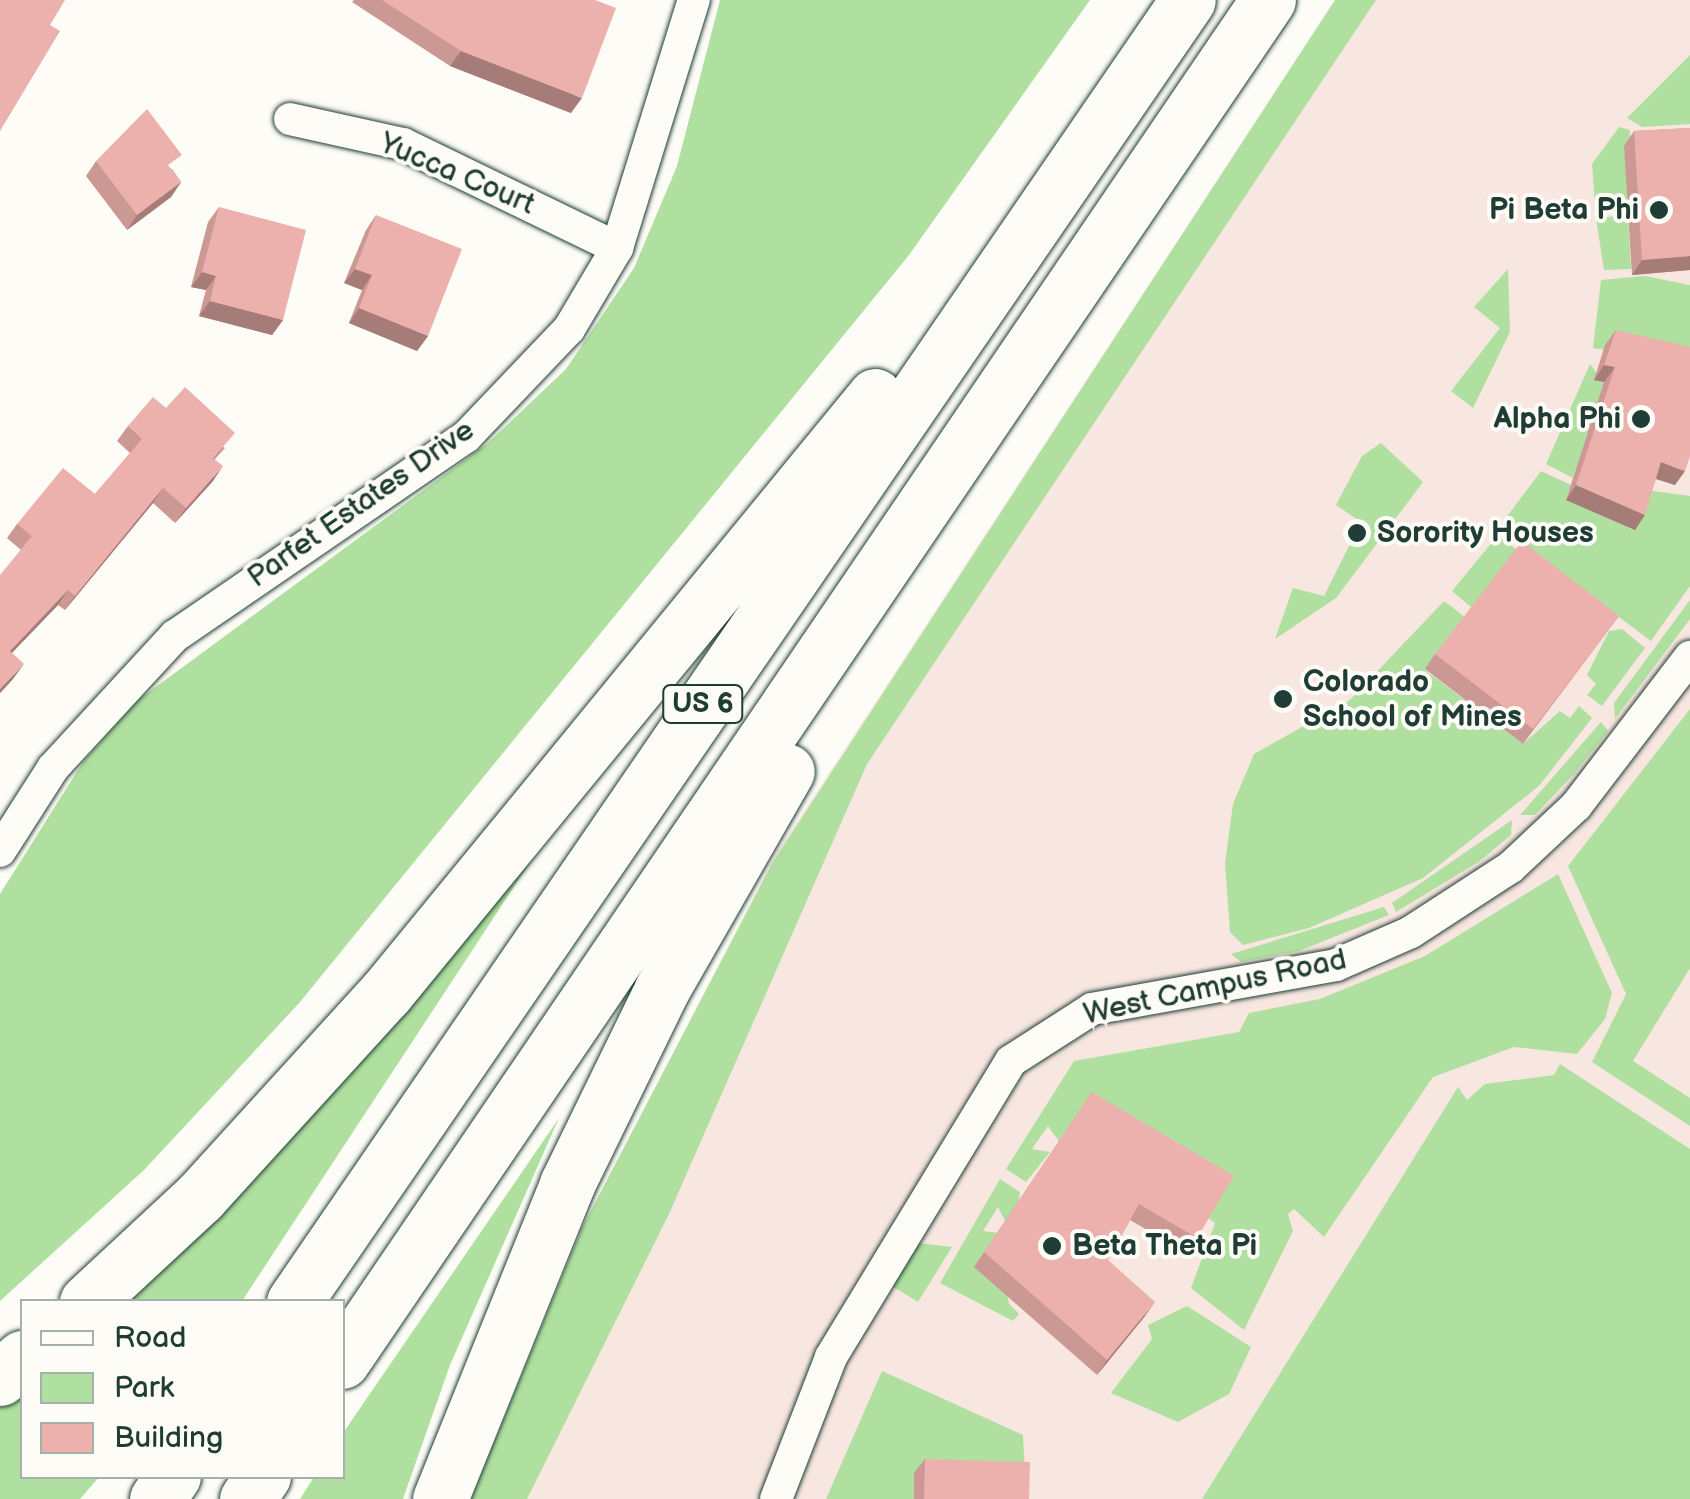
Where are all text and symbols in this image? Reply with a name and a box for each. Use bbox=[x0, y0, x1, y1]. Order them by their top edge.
street label: Yucca Court bbox=[374, 125, 540, 223]
place label: Pi Beta Phi bbox=[1489, 192, 1639, 228]
marker: Pi Beta Phi bbox=[1648, 199, 1670, 221]
place label: Alpha Phi bbox=[1494, 401, 1621, 437]
marker: Alpha Phi bbox=[1630, 408, 1652, 430]
street label: Parfet Estates Drive bbox=[241, 412, 481, 596]
place label: Sorority Houses bbox=[1377, 515, 1595, 551]
marker: Sorority Houses bbox=[1346, 522, 1368, 544]
place label: Colorado School of Mines bbox=[1303, 664, 1522, 734]
road number: US 6 bbox=[660, 681, 746, 727]
marker: Colorado School of Mines bbox=[1272, 688, 1294, 710]
street label: West Campus Road bbox=[1080, 942, 1350, 1032]
place label: Beta Theta Pi bbox=[1072, 1228, 1257, 1264]
marker: Beta Theta Pi bbox=[1041, 1235, 1063, 1257]
legend bbox=[20, 1299, 345, 1479]
text: Road bbox=[114, 1320, 187, 1356]
text: Park bbox=[114, 1370, 174, 1406]
text: Building bbox=[114, 1420, 223, 1456]

